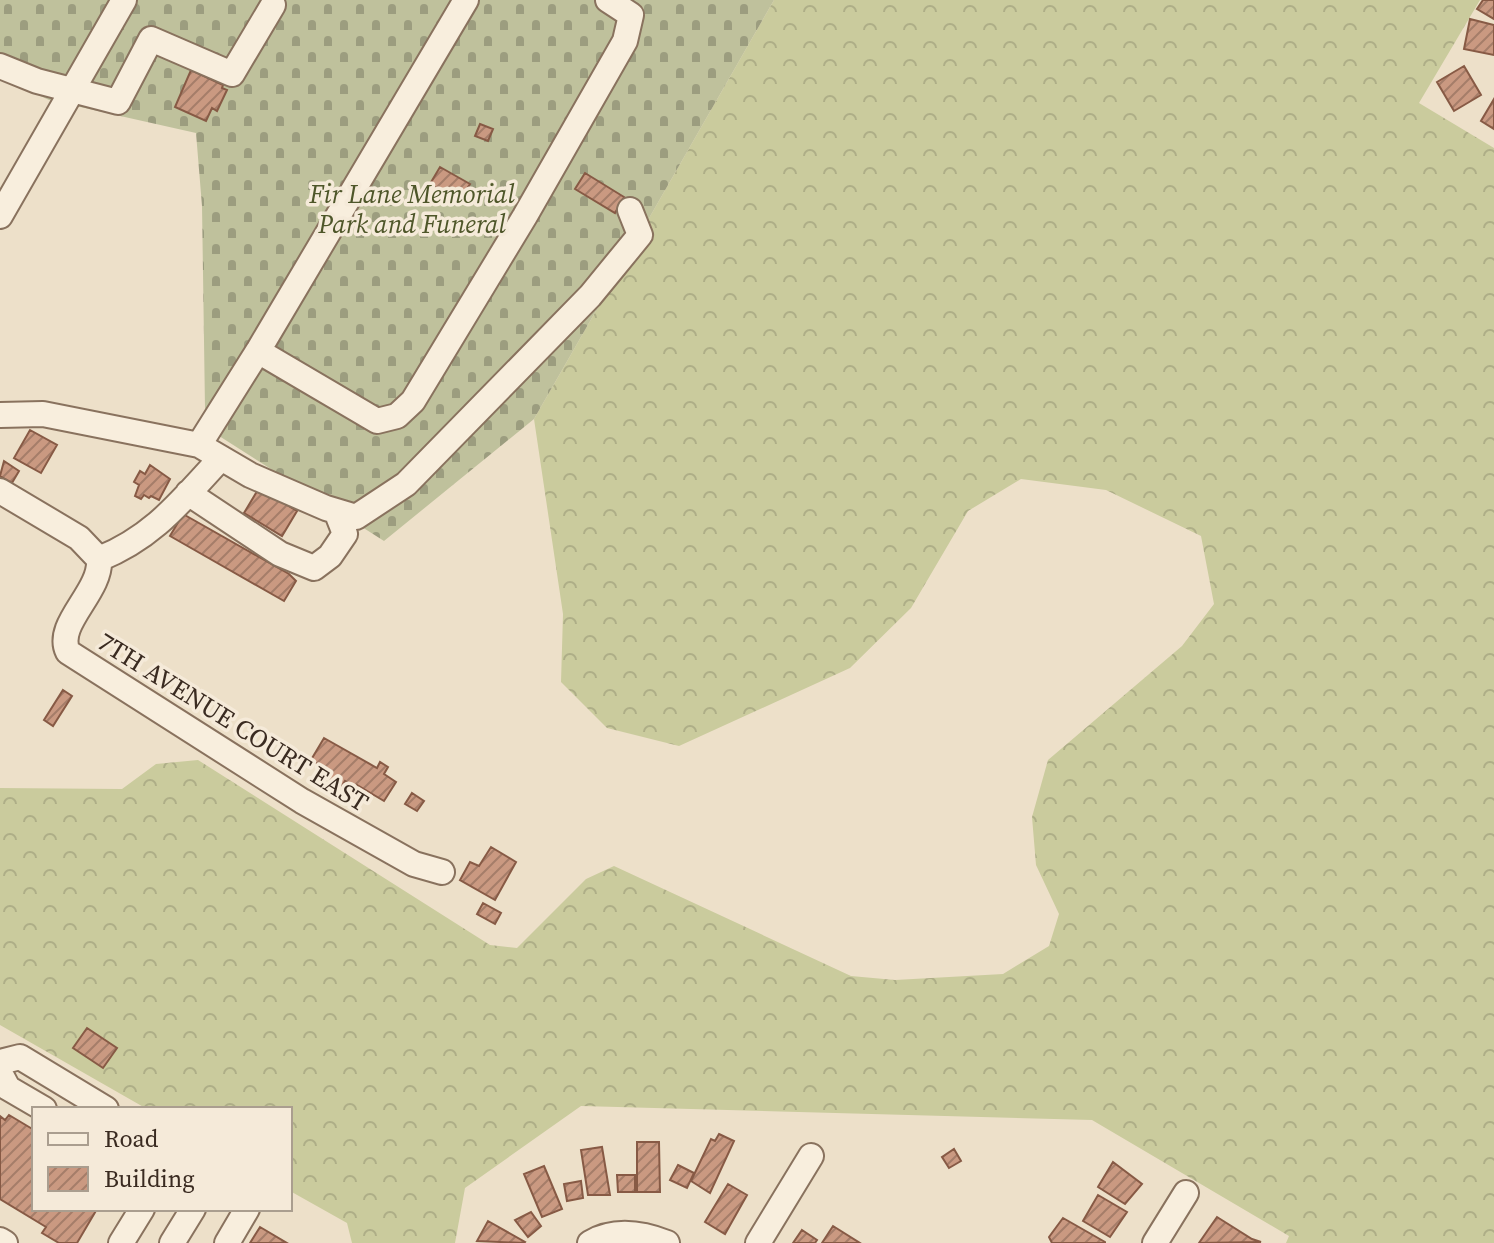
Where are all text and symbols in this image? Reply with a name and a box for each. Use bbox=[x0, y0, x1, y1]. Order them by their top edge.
park label: Fir Lane Memorial Park and Funeral bbox=[308, 176, 515, 242]
street label: 7TH AVENUE COURT EAST bbox=[91, 624, 376, 820]
legend bbox=[32, 1107, 292, 1211]
text: Road bbox=[104, 1122, 159, 1155]
text: Building bbox=[104, 1162, 195, 1195]

